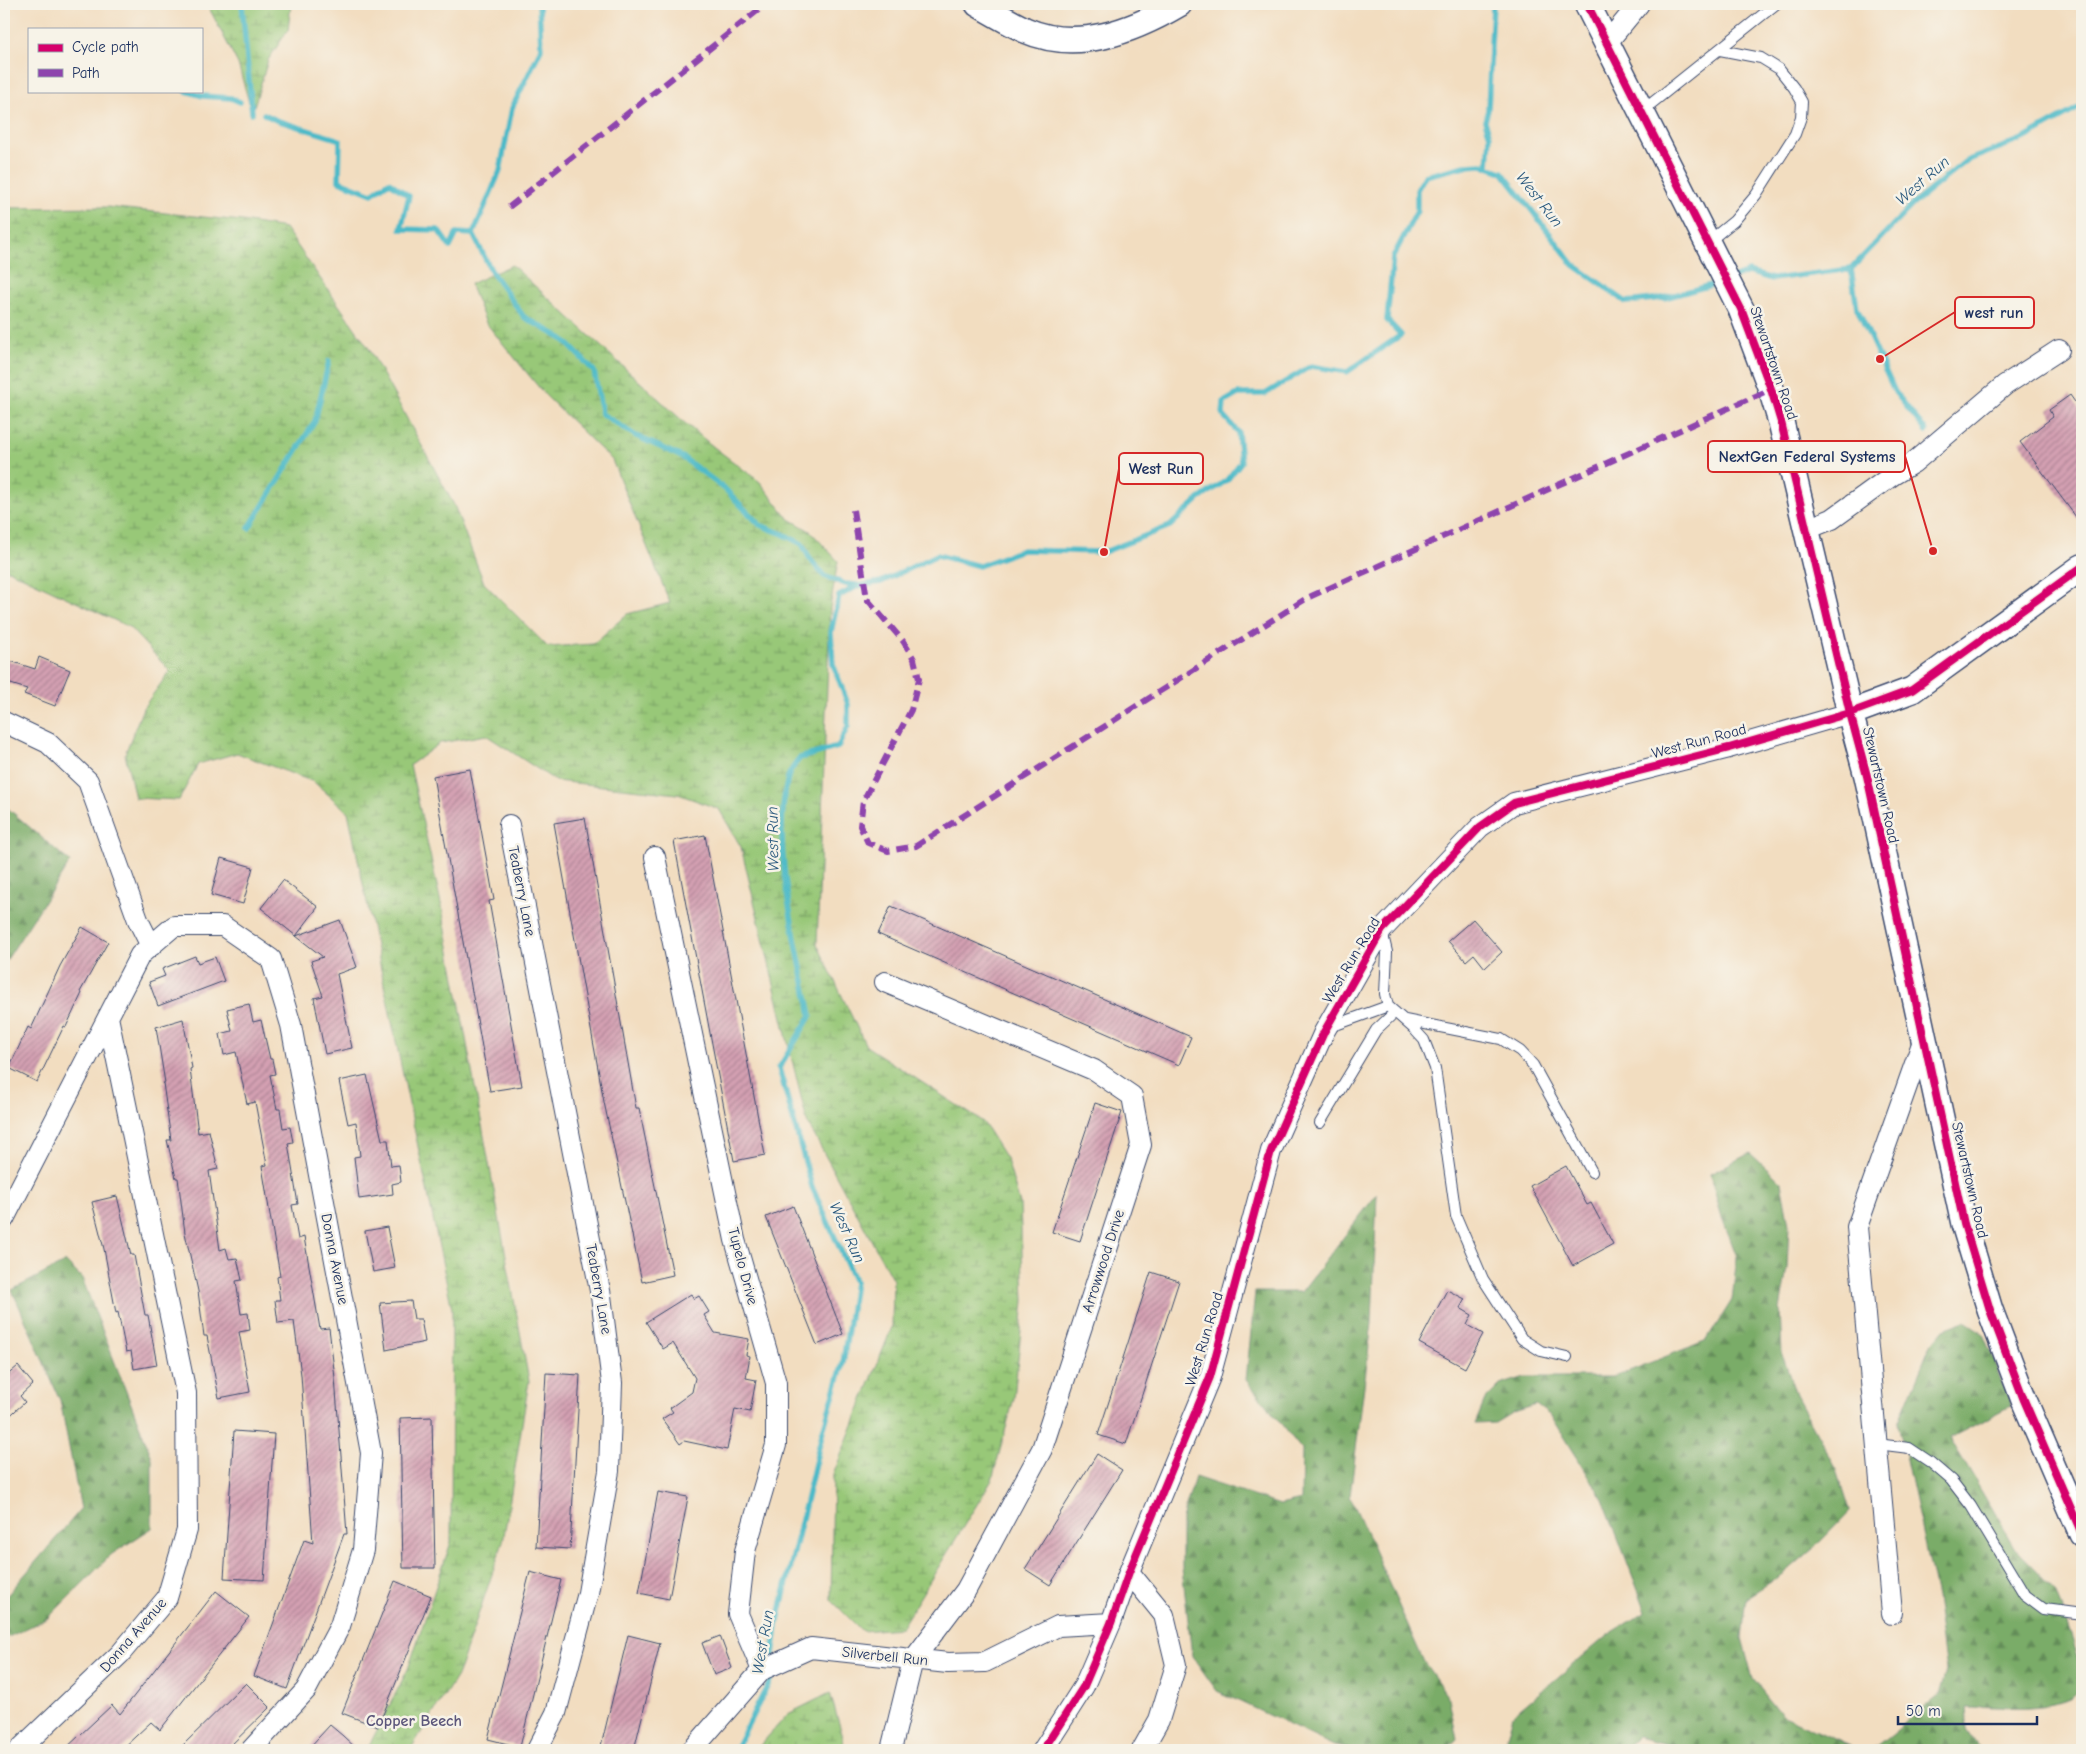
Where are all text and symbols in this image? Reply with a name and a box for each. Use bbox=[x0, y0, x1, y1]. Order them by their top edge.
legend bbox=[28, 28, 202, 92]
text: Cycle path bbox=[72, 38, 139, 56]
text: Path bbox=[72, 64, 100, 82]
water label: West Run bbox=[1892, 153, 1953, 209]
water label: West Run bbox=[1512, 168, 1566, 231]
callout: west run bbox=[1955, 297, 2034, 328]
street label: Stewartstown Road bbox=[1746, 304, 1802, 422]
text: west run bbox=[1965, 304, 2023, 322]
callout: NextGen Federal Systems bbox=[1708, 441, 1905, 472]
text: NextGen Federal Systems bbox=[1719, 448, 1896, 466]
callout: West Run bbox=[1119, 453, 1203, 484]
text: West Run bbox=[1129, 460, 1193, 478]
street label: West Run Road bbox=[1650, 720, 1748, 762]
street label: Stewartstown Road bbox=[1859, 725, 1903, 845]
water label: West Run bbox=[763, 806, 783, 872]
street label: Teaberry Lane bbox=[504, 844, 540, 938]
street label: West Run Road bbox=[1318, 914, 1384, 1006]
street label: Stewartstown Road bbox=[1948, 1120, 1992, 1240]
water label: West Run bbox=[826, 1199, 869, 1266]
street label: Arrowwood Drive bbox=[1078, 1207, 1128, 1315]
street label: Donna Avenue bbox=[317, 1212, 353, 1307]
street label: Tupelo Drive bbox=[724, 1225, 762, 1307]
street label: Teaberry Lane bbox=[582, 1242, 616, 1336]
street label: West Run Road bbox=[1181, 1290, 1227, 1388]
street label: Donna Avenue bbox=[96, 1594, 170, 1676]
water label: West Run bbox=[748, 1608, 778, 1676]
street label: Silverbell Run bbox=[841, 1643, 929, 1669]
scale bar bbox=[1898, 1694, 2037, 1726]
text: 50 m bbox=[1906, 1702, 1941, 1720]
district label: Copper Beech bbox=[366, 1712, 462, 1730]

